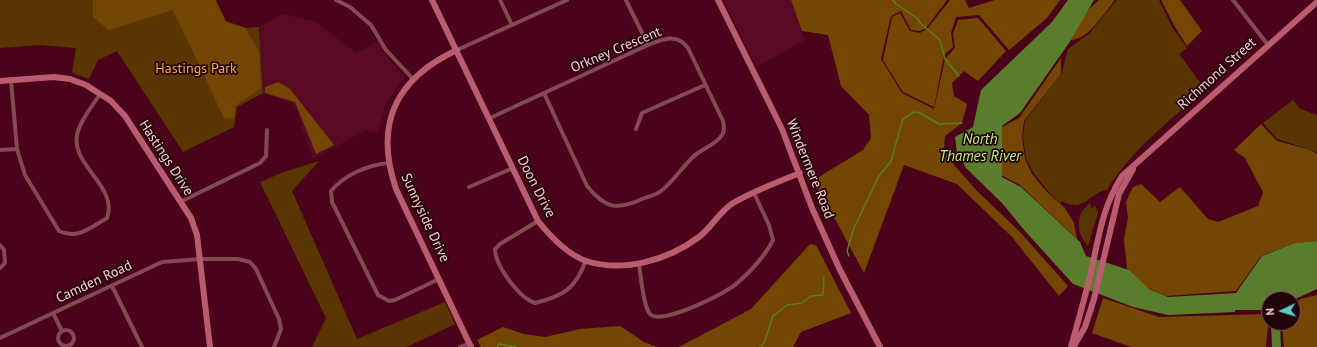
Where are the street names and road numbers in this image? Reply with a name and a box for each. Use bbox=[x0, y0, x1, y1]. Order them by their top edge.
street label: Orkney Crescent bbox=[568, 23, 664, 77]
street label: Richmond Street bbox=[1174, 34, 1260, 114]
street label: Hastings Drive bbox=[135, 117, 197, 199]
street label: Windermere Road bbox=[782, 117, 838, 221]
street label: Doon Drive bbox=[513, 153, 559, 221]
street label: Sunnyside Drive bbox=[397, 171, 453, 265]
street label: Camden Road bbox=[53, 257, 135, 307]

